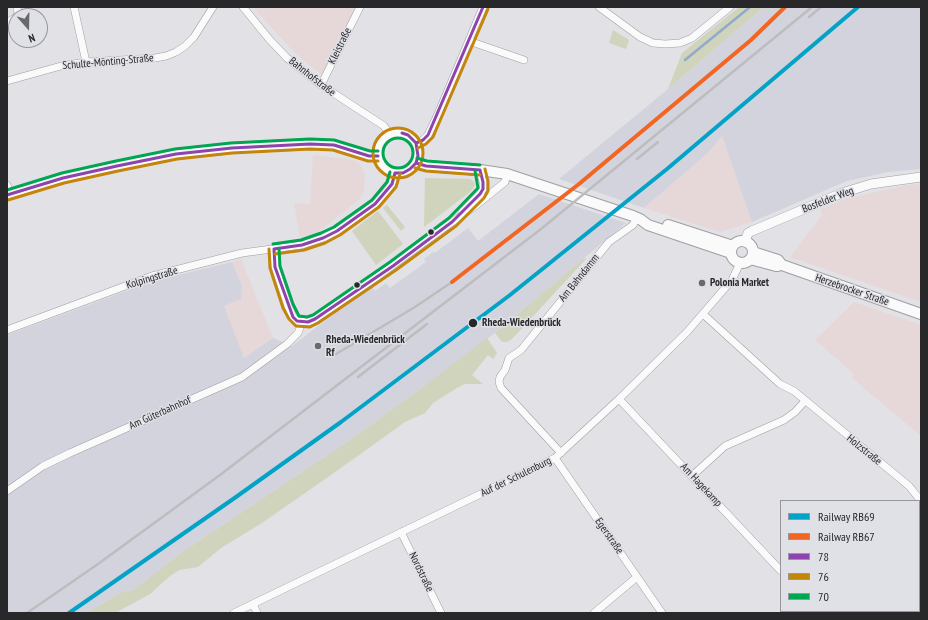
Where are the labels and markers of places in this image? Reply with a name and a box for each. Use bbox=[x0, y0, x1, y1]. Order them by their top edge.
unlabelled marker bbox=[426, 227, 436, 237]
place label: Polonia Market bbox=[710, 276, 769, 290]
marker: Polonia Market bbox=[697, 278, 707, 288]
unlabelled marker bbox=[352, 280, 362, 290]
place label: Rheda-Wiedenbrück bbox=[482, 316, 561, 330]
marker: Rheda-Wiedenbrück bbox=[467, 317, 479, 329]
place label: Rheda-Wiedenbrück Rf bbox=[326, 333, 405, 359]
marker: Rheda-Wiedenbrück Rf bbox=[313, 341, 323, 351]

